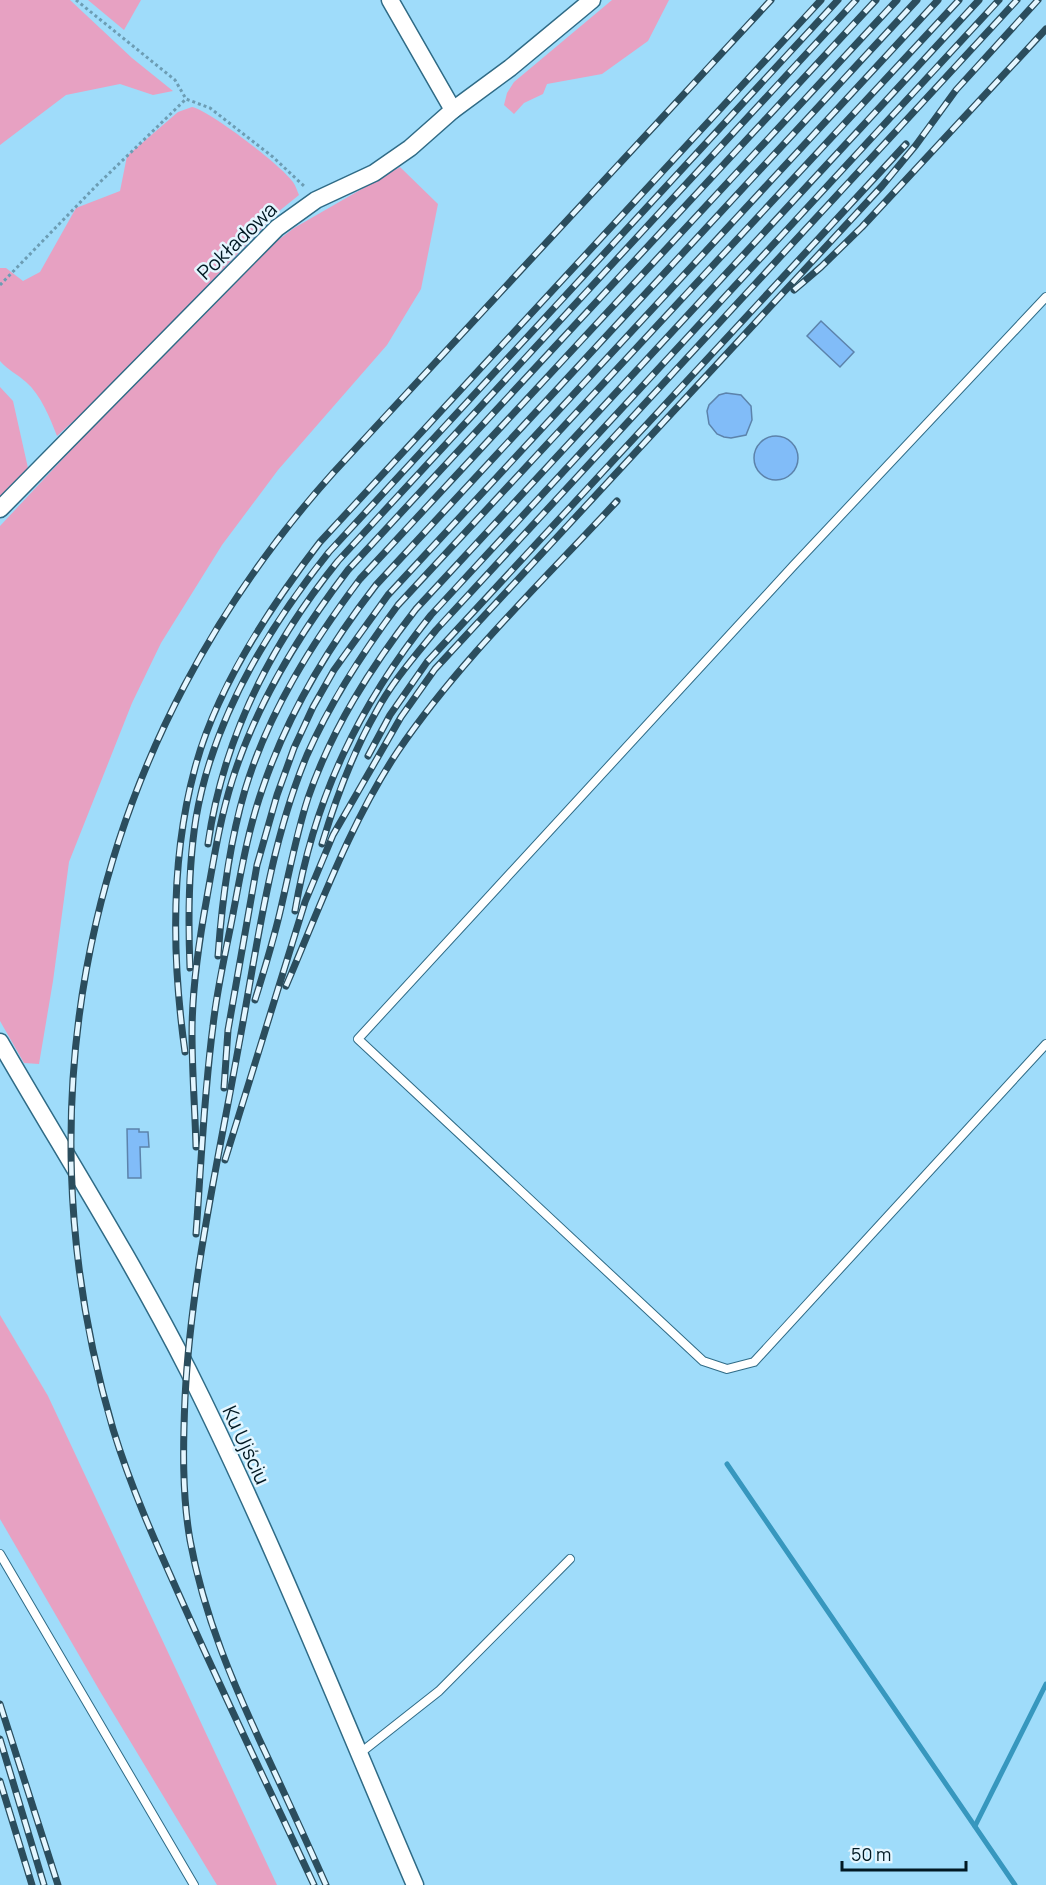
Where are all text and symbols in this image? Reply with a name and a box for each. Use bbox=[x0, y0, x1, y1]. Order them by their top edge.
street label: Pokładowa bbox=[191, 196, 282, 285]
street label: Ku Ujściu bbox=[216, 1401, 276, 1489]
scale bar bbox=[842, 1834, 966, 1872]
text: 50 m bbox=[851, 1842, 891, 1866]

